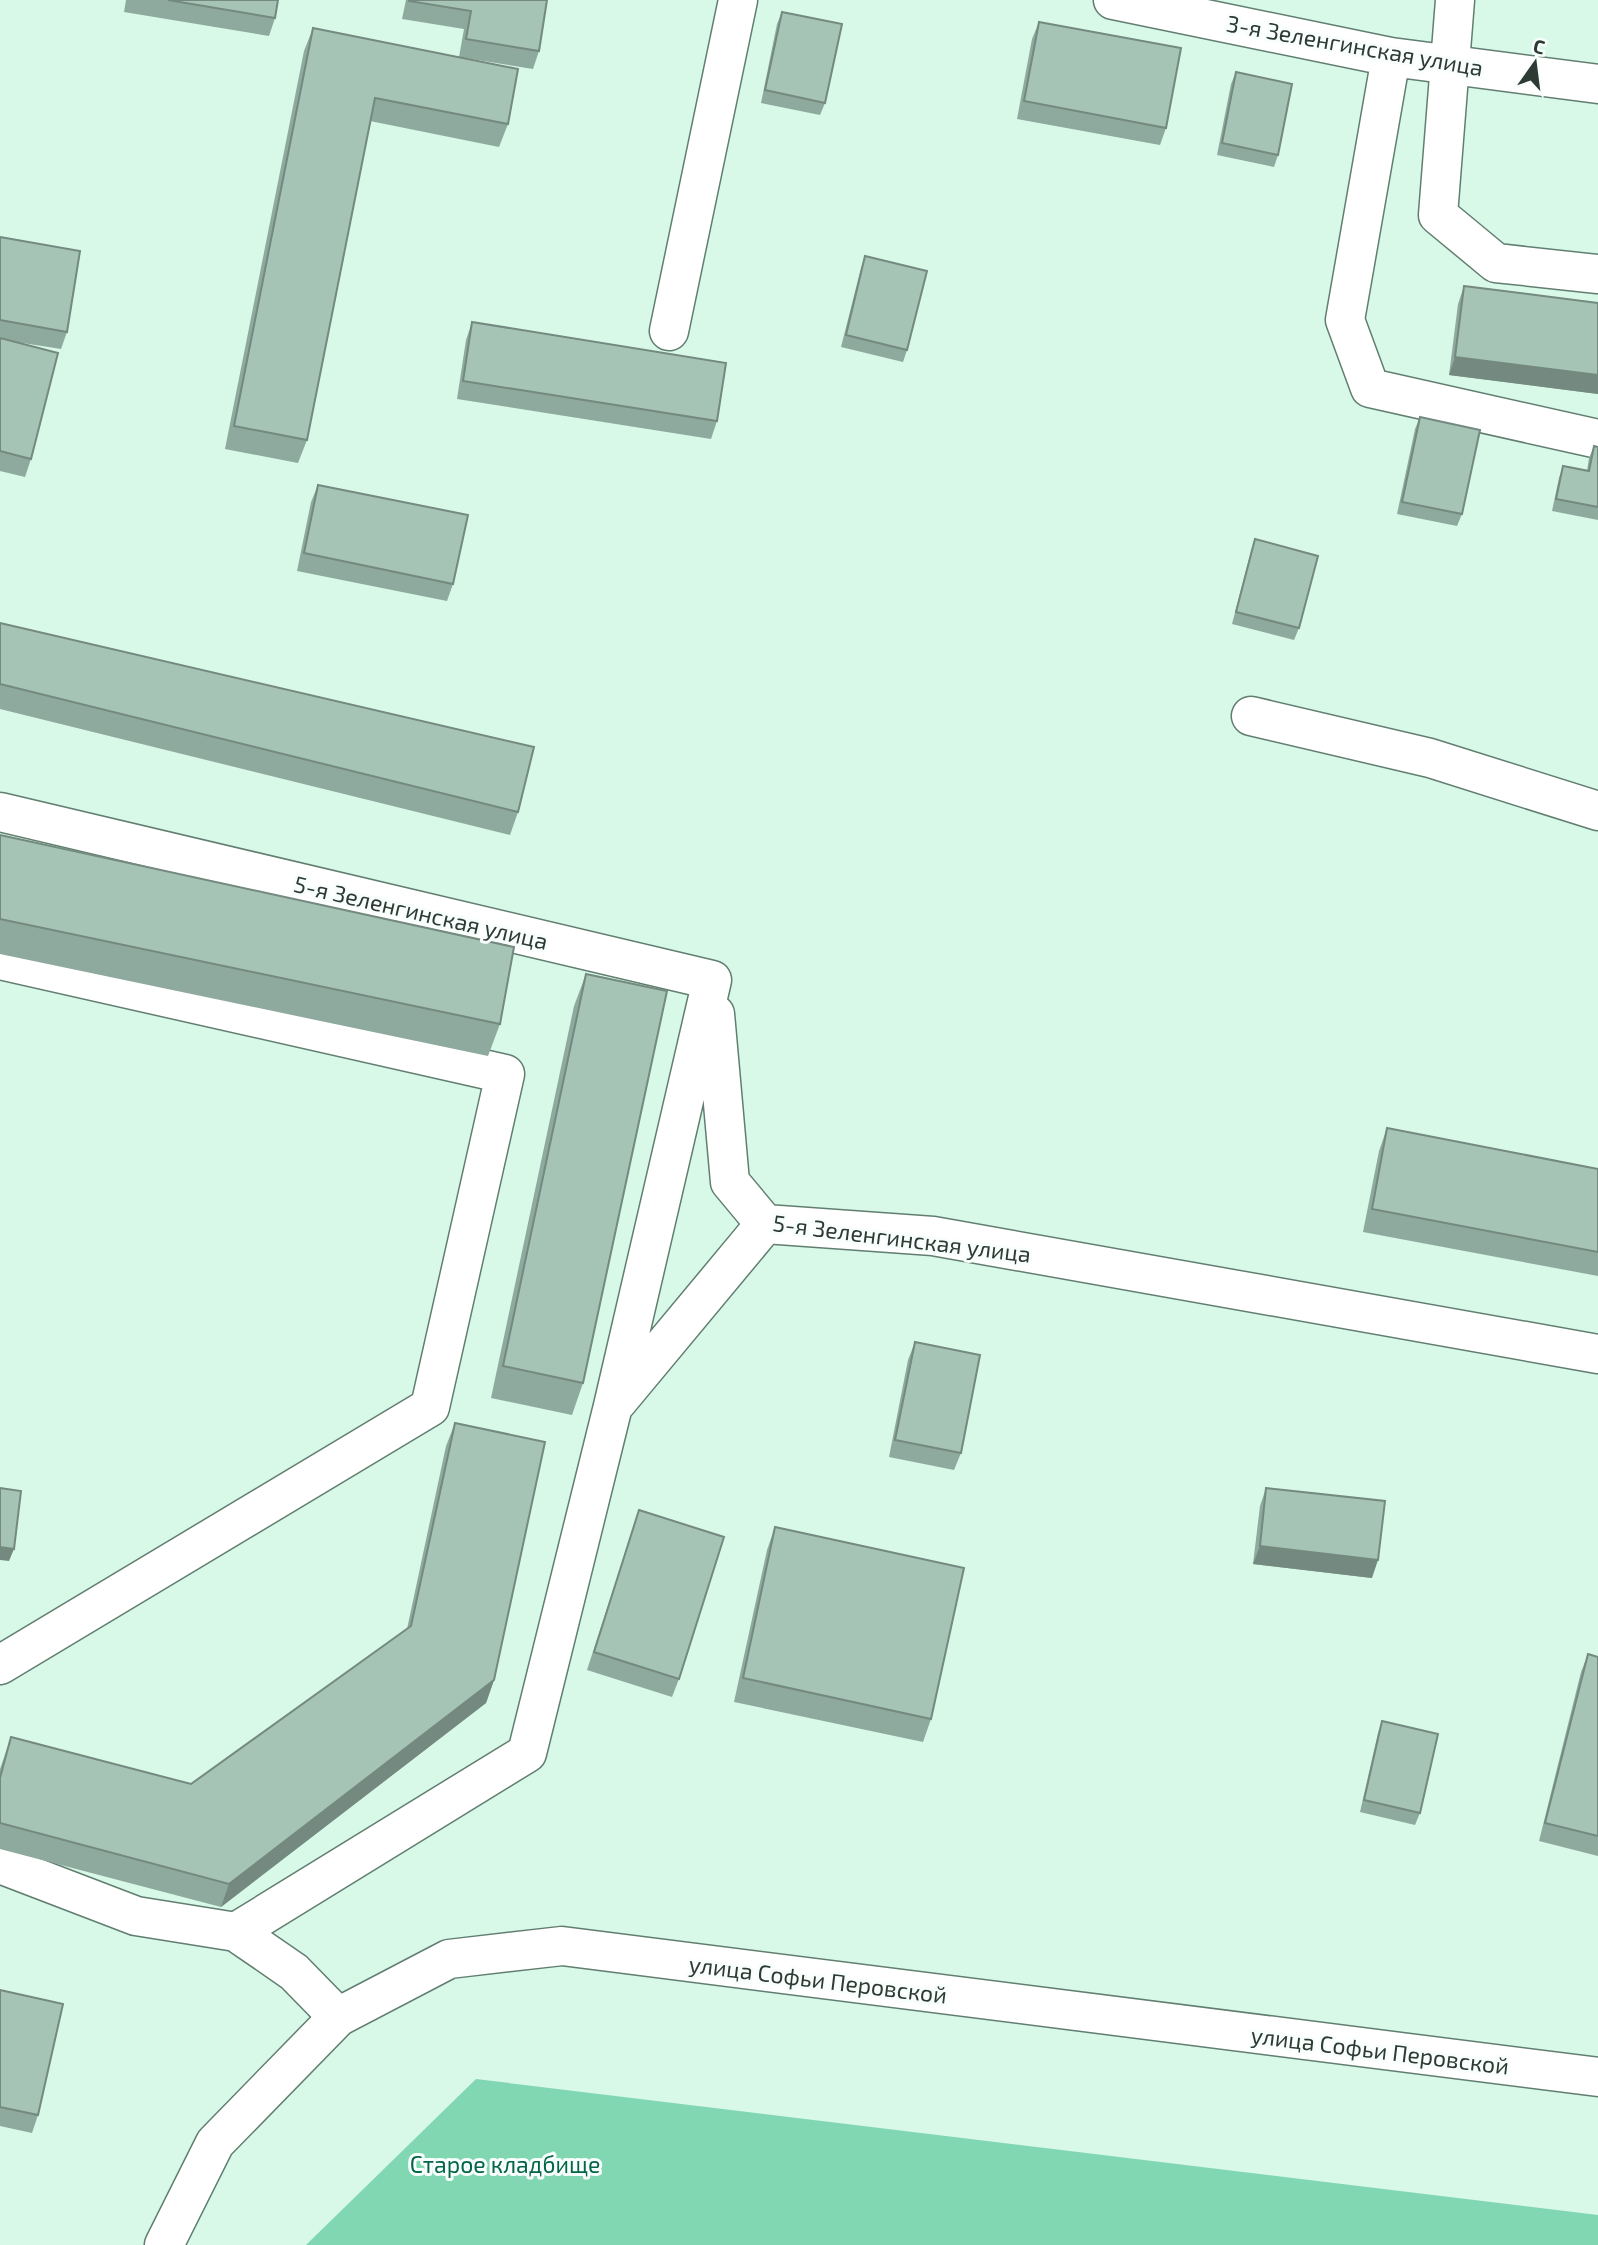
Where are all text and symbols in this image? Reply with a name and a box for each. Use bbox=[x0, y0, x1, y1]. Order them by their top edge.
street label: 3-я Зеленгинская улица bbox=[1224, 9, 1486, 82]
north arrow bbox=[1500, 28, 1570, 98]
text: С bbox=[1531, 34, 1547, 59]
street label: 5-я Зеленгинская улица bbox=[291, 869, 551, 956]
street label: 5-я Зеленгинская улица bbox=[771, 1208, 1033, 1269]
street label: улица Софьи Перовской bbox=[687, 1949, 949, 2010]
street label: улица Софьи Перовской bbox=[1249, 2020, 1511, 2081]
park label: Старое кладбище bbox=[410, 2150, 600, 2178]

